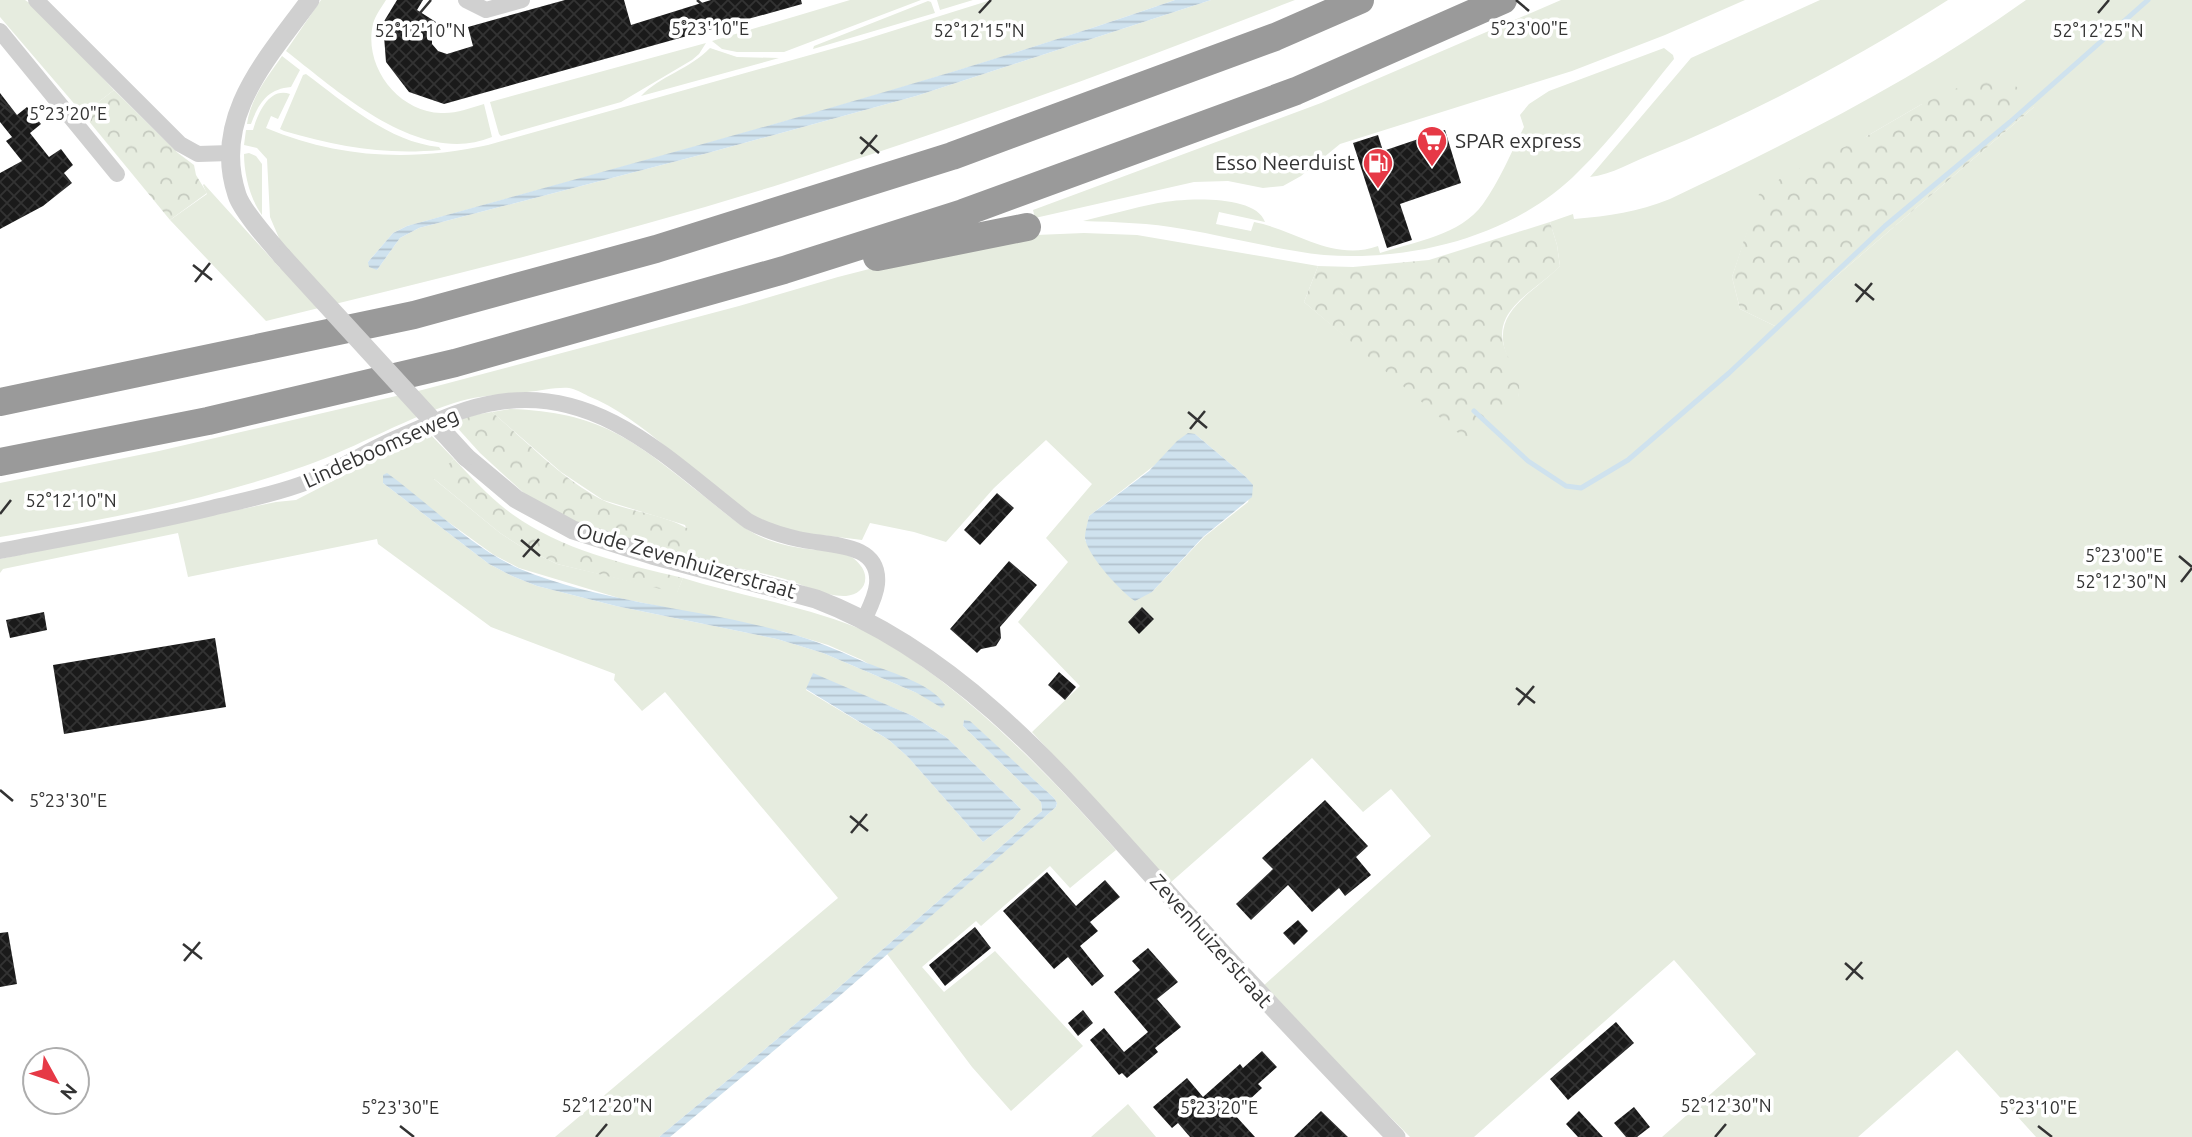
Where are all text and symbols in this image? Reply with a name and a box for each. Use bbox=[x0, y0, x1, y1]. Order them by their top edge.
text: 5°23'10"E bbox=[671, 18, 749, 38]
text: 5°23'00"E bbox=[1490, 18, 1568, 38]
text: 52°12'10"N bbox=[374, 20, 466, 40]
text: 52°12'15"N bbox=[933, 20, 1025, 40]
text: 52°12'25"N bbox=[2052, 20, 2144, 40]
text: 5°23'20"E bbox=[29, 103, 107, 123]
supermarket icon: SPAR express bbox=[1415, 124, 1449, 168]
place label: SPAR express bbox=[1455, 128, 1581, 152]
fuel station icon: Esso Neerduist bbox=[1361, 146, 1395, 190]
place label: Esso Neerduist bbox=[1215, 150, 1355, 174]
street label: Lindeboomseweg bbox=[299, 402, 462, 492]
text: 52°12'10"N bbox=[25, 490, 117, 510]
street label: Oude Zevenhuizerstraat bbox=[574, 517, 799, 603]
text: 5°23'00"E bbox=[2085, 545, 2163, 565]
text: 52°12'30"N bbox=[2075, 571, 2167, 591]
text: 5°23'30"E bbox=[29, 790, 107, 810]
street label: Zevenhuizerstraat bbox=[1146, 869, 1278, 1012]
north arrow bbox=[21, 1046, 91, 1116]
text: N bbox=[56, 1079, 82, 1104]
text: 52°12'20"N bbox=[561, 1095, 653, 1115]
text: 52°12'30"N bbox=[1680, 1095, 1772, 1115]
text: 5°23'30"E bbox=[361, 1097, 439, 1117]
text: 5°23'20"E bbox=[1180, 1097, 1258, 1117]
text: 5°23'10"E bbox=[1999, 1097, 2077, 1117]

